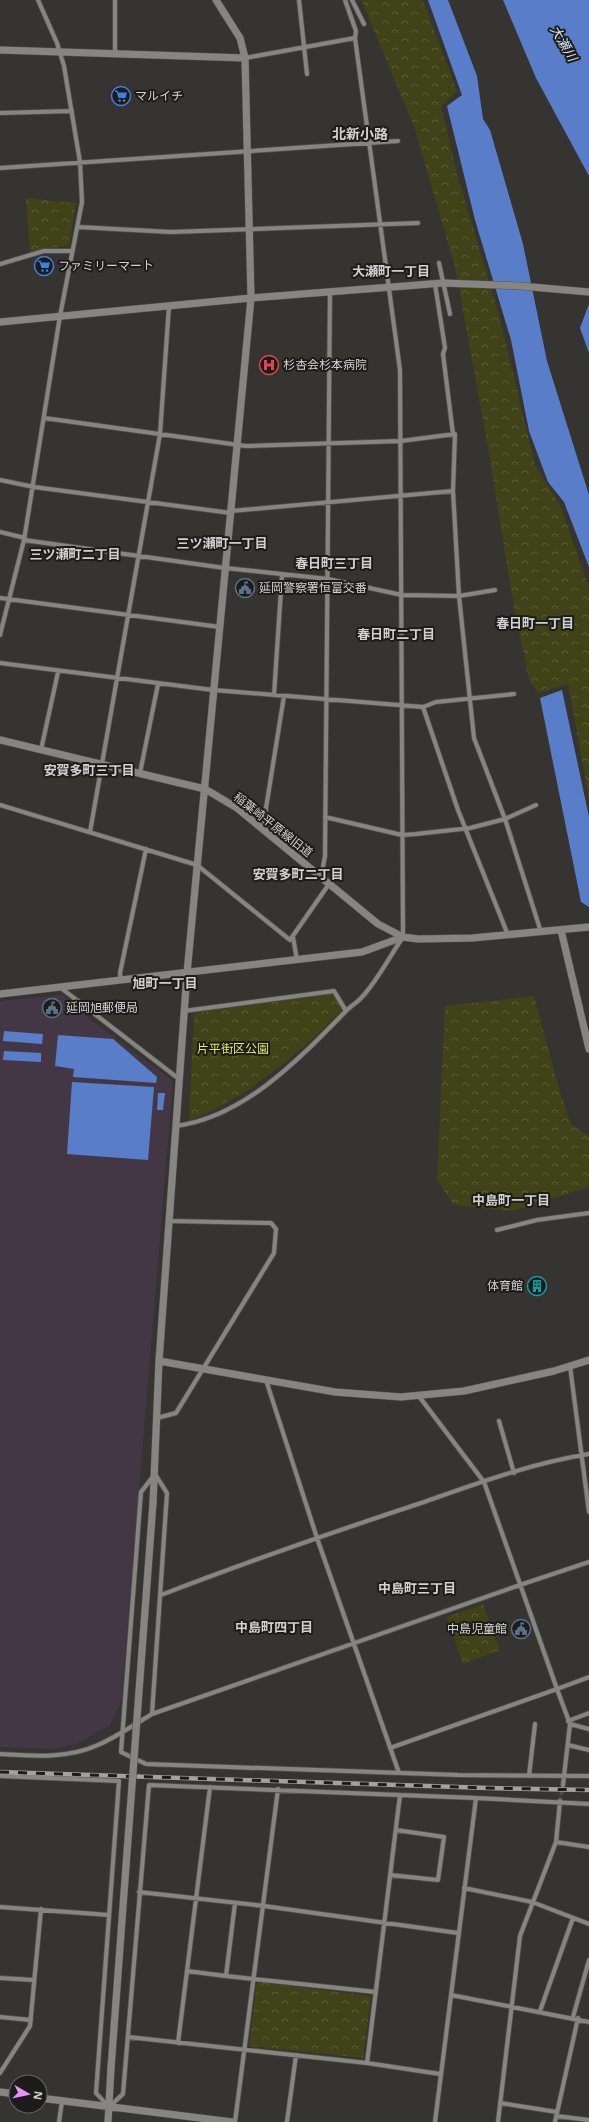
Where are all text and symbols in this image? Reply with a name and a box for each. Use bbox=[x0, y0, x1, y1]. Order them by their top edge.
water label: 大瀬川 bbox=[546, 22, 583, 66]
supermarket icon: マルイチ bbox=[110, 85, 132, 107]
place label: マルイチ bbox=[135, 87, 183, 104]
district label: 北新小路 bbox=[332, 124, 388, 143]
supermarket icon: ファミリーマート bbox=[33, 255, 55, 277]
place label: ファミリーマート bbox=[58, 257, 154, 274]
district label: 大瀬町一丁目 bbox=[352, 262, 430, 280]
hospital icon: 杉杏会杉本病院 bbox=[258, 354, 280, 376]
place label: 杉杏会杉本病院 bbox=[283, 356, 367, 373]
district label: 三ツ瀬町一丁目 bbox=[176, 534, 268, 552]
district label: 三ツ瀬町二丁目 bbox=[29, 545, 121, 563]
district label: 春日町三丁目 bbox=[295, 554, 373, 572]
public building icon: 延岡警察署恒富交番 bbox=[234, 577, 256, 599]
place label: 延岡警察署恒富交番 bbox=[259, 579, 367, 596]
district label: 春日町一丁目 bbox=[496, 614, 574, 632]
district label: 春日町二丁目 bbox=[357, 625, 435, 643]
district label: 安賀多町三丁目 bbox=[43, 761, 135, 779]
street label: 稲葉崎平原線旧道 bbox=[230, 788, 316, 861]
district label: 安賀多町二丁目 bbox=[252, 865, 344, 883]
district label: 旭町一丁目 bbox=[132, 974, 198, 992]
public building icon: 延岡旭郵便局 bbox=[41, 997, 63, 1019]
place label: 延岡旭郵便局 bbox=[66, 999, 138, 1016]
park label: 片平街区公園 bbox=[197, 1040, 269, 1057]
district label: 中島町一丁目 bbox=[472, 1191, 550, 1209]
building icon: 体育館 bbox=[526, 1275, 548, 1297]
place label: 体育館 bbox=[487, 1277, 523, 1294]
district label: 中島町三丁目 bbox=[378, 1579, 456, 1597]
district label: 中島町四丁目 bbox=[235, 1618, 313, 1636]
public building icon: 中島児童館 bbox=[510, 1618, 532, 1640]
place label: 中島児童館 bbox=[447, 1620, 507, 1637]
north arrow bbox=[8, 2074, 48, 2114]
text: N bbox=[30, 2090, 46, 2101]

